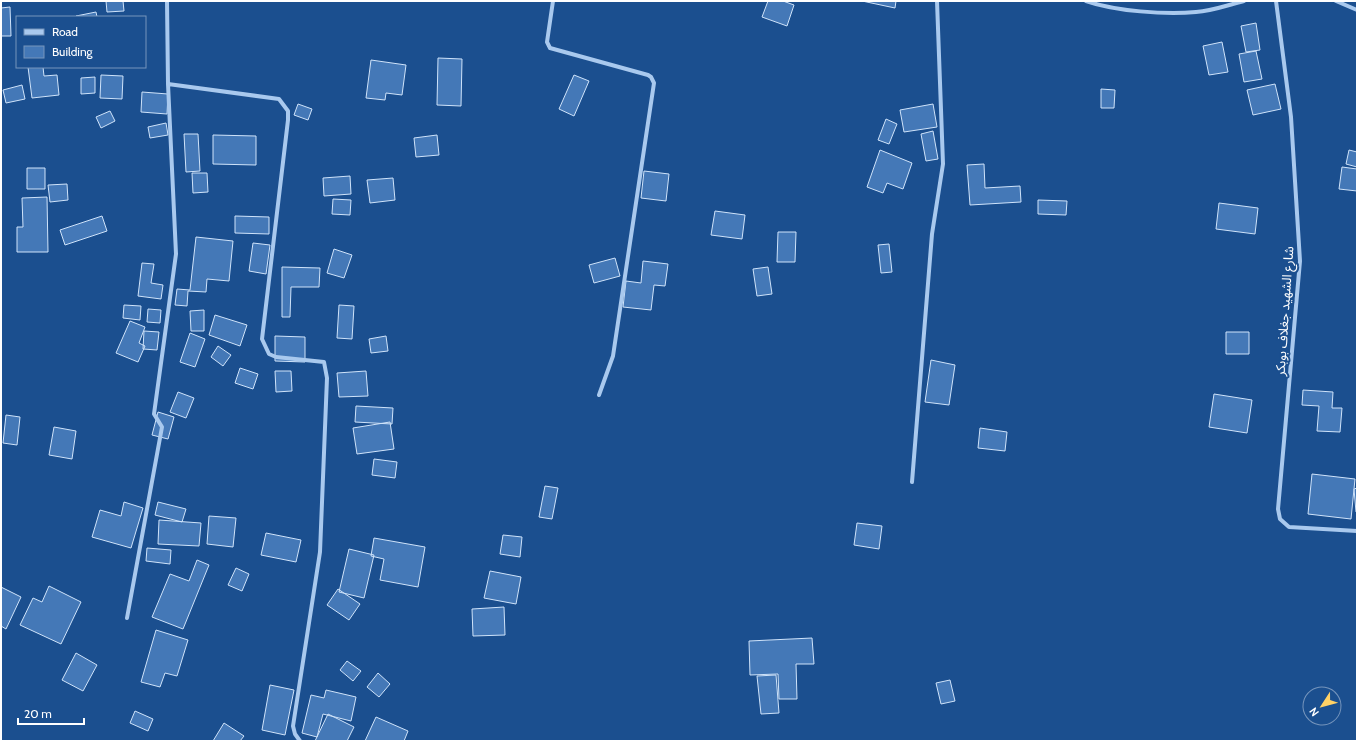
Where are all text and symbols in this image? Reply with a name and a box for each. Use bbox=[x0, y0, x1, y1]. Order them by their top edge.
legend bbox=[16, 16, 146, 68]
text: Road bbox=[52, 24, 78, 39]
text: Building bbox=[52, 44, 94, 59]
street label: شارع الشهيد جغلاف بوبكر bbox=[1271, 246, 1300, 378]
north arrow bbox=[1302, 686, 1342, 726]
scale bar bbox=[18, 700, 84, 726]
text: N bbox=[1306, 705, 1322, 719]
text: 20 m bbox=[24, 706, 52, 721]

